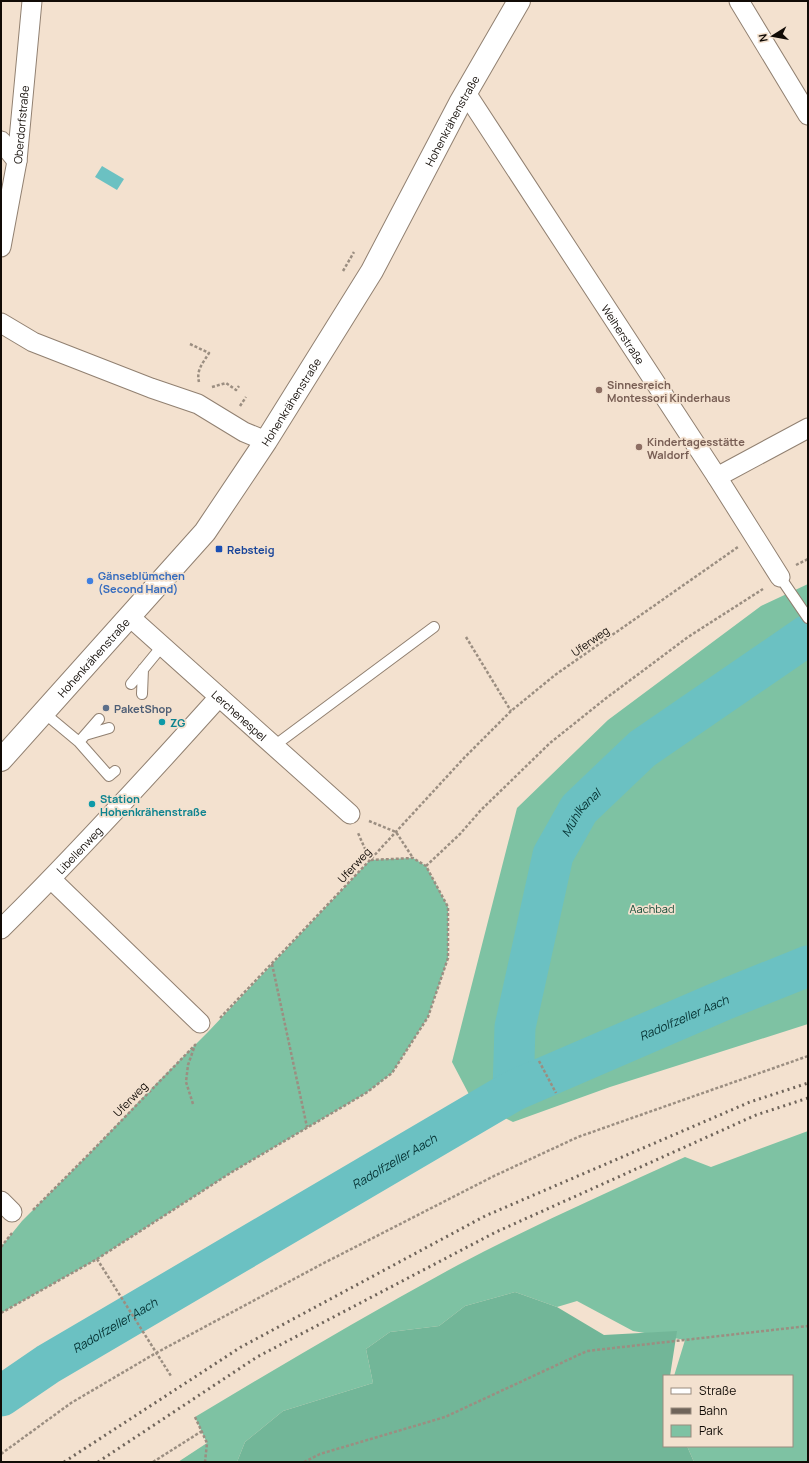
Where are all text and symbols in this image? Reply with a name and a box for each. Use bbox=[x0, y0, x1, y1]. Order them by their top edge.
north arrow bbox=[753, 16, 793, 56]
text: N bbox=[755, 33, 771, 43]
street label: Hohenkrähenstraße bbox=[421, 72, 482, 169]
street label: Oberdorfstraße bbox=[9, 84, 32, 165]
street label: Weiherstraße bbox=[599, 301, 649, 367]
street label: Hohenkrähenstraße bbox=[257, 354, 324, 449]
place label: Sinnesreich Montessori Kinderhaus bbox=[607, 377, 730, 405]
marker: Sinnesreich Montessori Kinderhaus bbox=[594, 385, 604, 395]
place label: Kindertagesstätte Waldorf bbox=[647, 434, 745, 462]
marker: Kindertagesstätte Waldorf bbox=[634, 442, 644, 452]
place label: Rebsteig bbox=[227, 542, 274, 557]
marker: Rebsteig bbox=[214, 544, 224, 554]
place label: Gänseblümchen (Second Hand) bbox=[98, 568, 185, 596]
marker: Gänseblümchen (Second Hand) bbox=[85, 576, 95, 586]
street label: Hohenkrähenstraße bbox=[54, 614, 133, 700]
street label: Uferweg bbox=[568, 623, 612, 659]
street label: Lerchenespel bbox=[209, 686, 270, 744]
place label: PaketShop bbox=[114, 701, 172, 716]
marker: PaketShop bbox=[101, 703, 111, 713]
place label: ZG bbox=[170, 715, 185, 730]
marker: ZG bbox=[157, 717, 167, 727]
water label: Mühlkanal bbox=[557, 783, 605, 840]
place label: Station Hohenkrähenstraße bbox=[100, 791, 207, 819]
marker: Station Hohenkrähenstraße bbox=[87, 799, 97, 809]
street label: Libellenweg bbox=[52, 823, 105, 877]
street label: Uferweg bbox=[334, 844, 374, 886]
park label: Aachbad bbox=[630, 901, 674, 916]
water label: Radolfzeller Aach bbox=[636, 990, 732, 1044]
street label: Uferweg bbox=[110, 1078, 150, 1120]
water label: Radolfzeller Aach bbox=[348, 1129, 440, 1193]
water label: Radolfzeller Aach bbox=[69, 1293, 161, 1357]
legend bbox=[663, 1375, 793, 1447]
text: Straße bbox=[699, 1382, 736, 1399]
text: Bahn bbox=[699, 1402, 727, 1419]
text: Park bbox=[699, 1422, 724, 1439]

